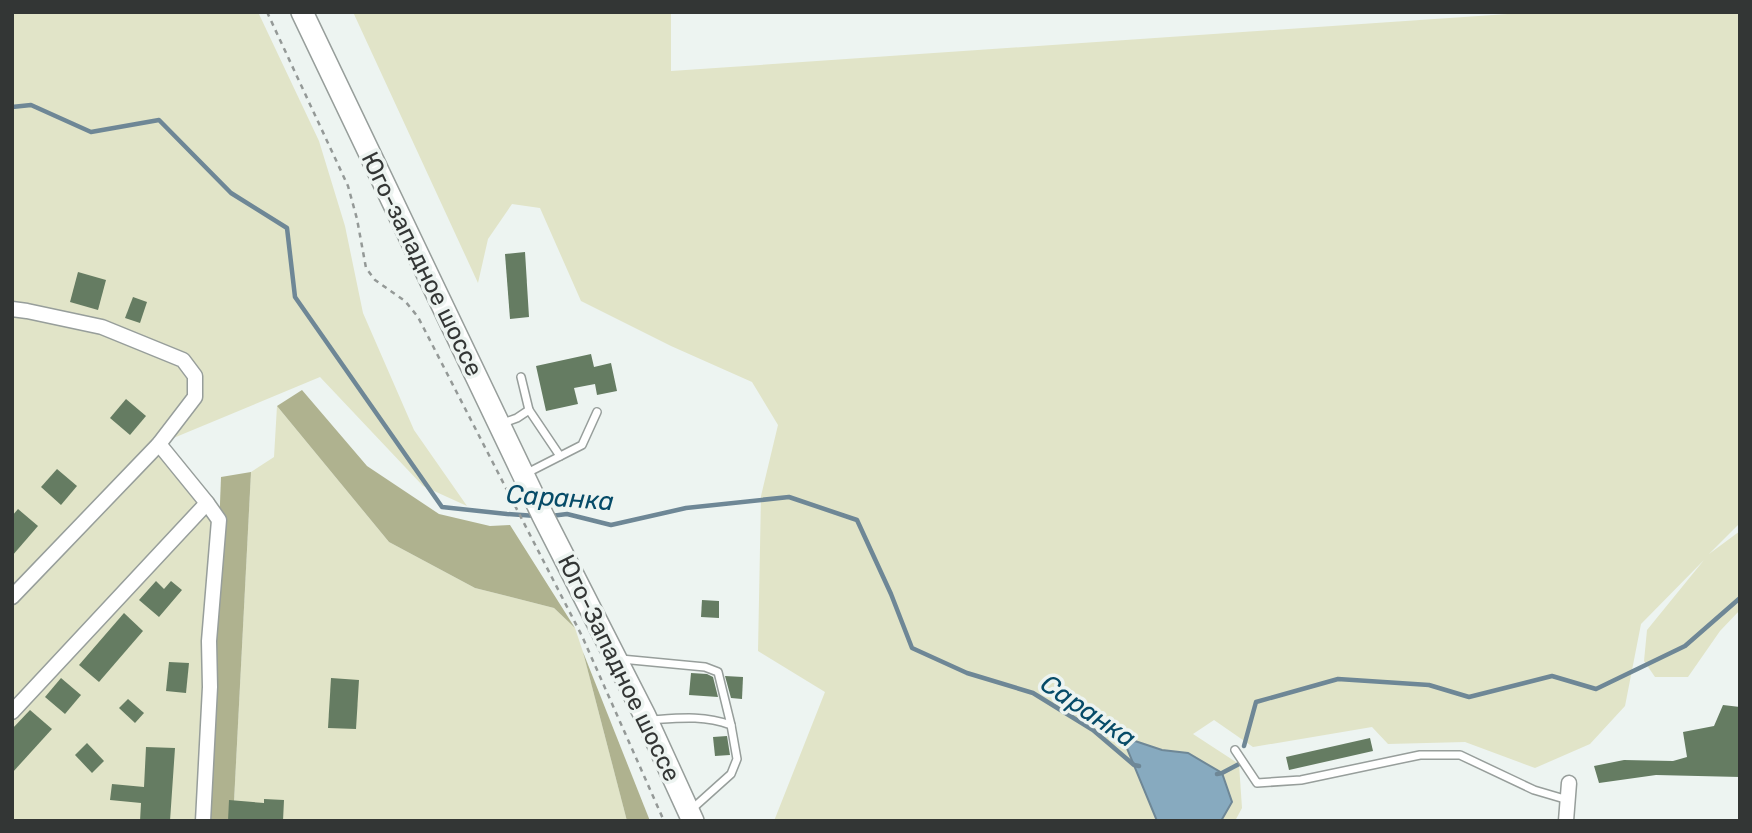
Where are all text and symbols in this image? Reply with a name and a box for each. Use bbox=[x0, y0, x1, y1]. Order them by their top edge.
street label: Юго-западное шоссе bbox=[356, 147, 488, 381]
water label: Саранка bbox=[505, 479, 615, 517]
street label: Юго-Западное шоссе bbox=[552, 550, 686, 786]
water label: Саранка bbox=[1035, 668, 1141, 754]

